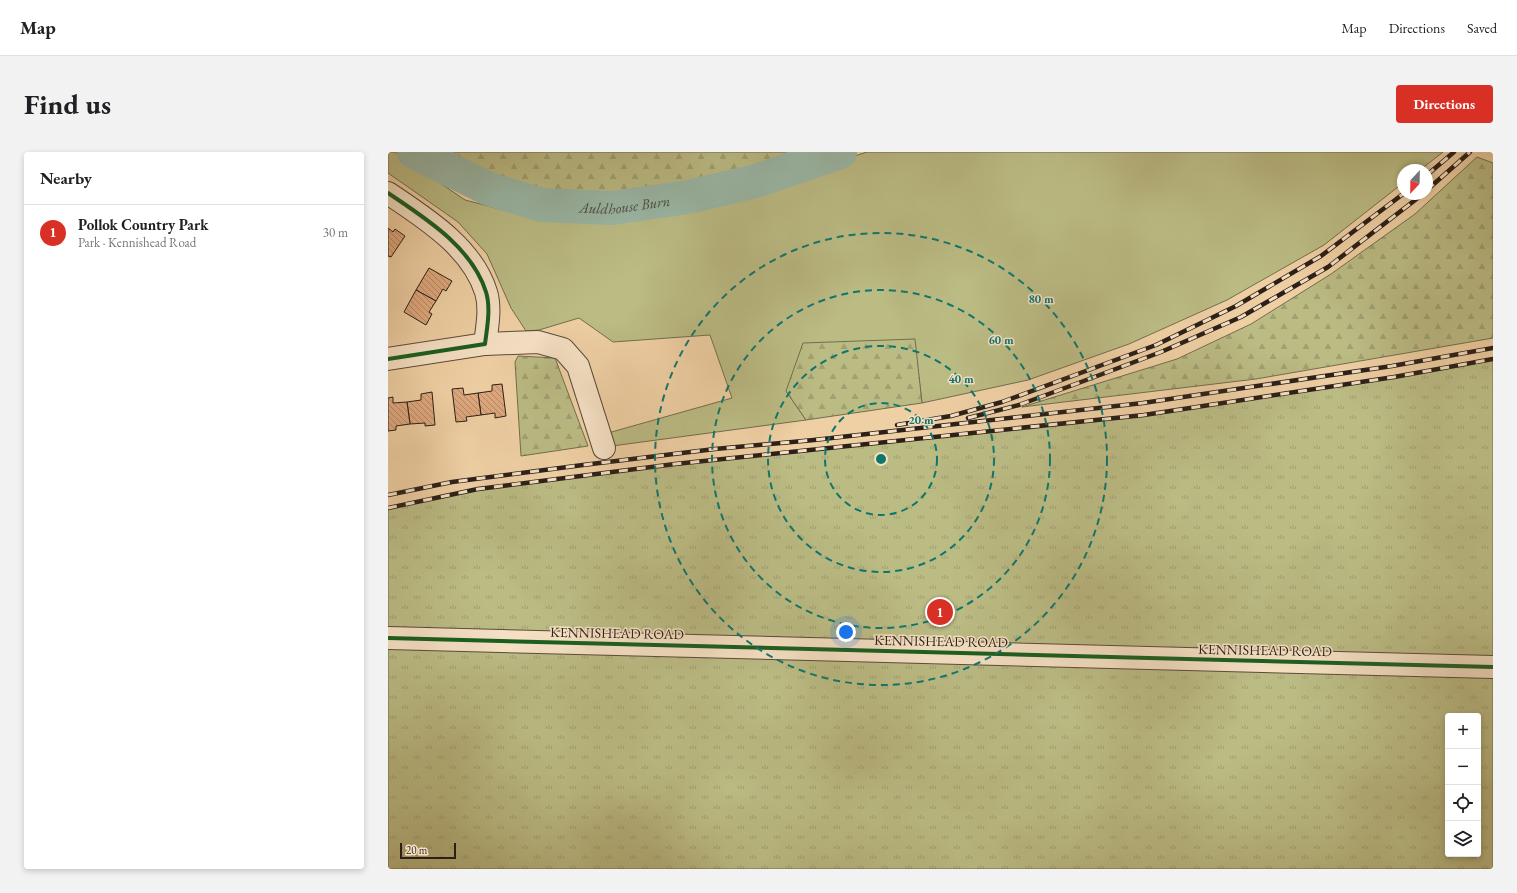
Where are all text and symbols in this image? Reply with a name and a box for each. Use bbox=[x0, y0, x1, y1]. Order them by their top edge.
text: Map bbox=[20, 15, 56, 40]
text: Map bbox=[1341, 19, 1367, 37]
text: Directions bbox=[1389, 19, 1445, 37]
text: Saved bbox=[1467, 19, 1497, 37]
button: Directions bbox=[1396, 85, 1493, 123]
text: Find us bbox=[24, 86, 111, 122]
north arrow bbox=[1397, 164, 1433, 200]
text: Nearby bbox=[40, 167, 92, 189]
water label: Auldhouse Burn bbox=[578, 190, 672, 218]
text: Pollok Country Park bbox=[78, 215, 208, 234]
text: 1 bbox=[50, 224, 56, 241]
text: 30 m bbox=[323, 224, 348, 241]
text: Park · Kennishead Road bbox=[78, 234, 196, 251]
text: 80 m bbox=[1028, 291, 1054, 307]
text: 60 m bbox=[988, 332, 1014, 348]
text: 40 m bbox=[948, 371, 974, 387]
text: 20 m bbox=[908, 412, 934, 428]
centre of rings bbox=[874, 452, 888, 466]
pin: 1 bbox=[927, 597, 953, 627]
your location bbox=[836, 622, 856, 642]
street label: KENNISHEAD ROAD bbox=[550, 623, 684, 643]
street label: KENNISHEAD ROAD bbox=[874, 631, 1008, 651]
street label: KENNISHEAD ROAD bbox=[1198, 640, 1332, 660]
map controls bbox=[1445, 713, 1481, 857]
button: + bbox=[1445, 713, 1481, 749]
button: − bbox=[1445, 749, 1481, 785]
button: locate bbox=[1445, 785, 1481, 821]
button: layers bbox=[1445, 821, 1481, 857]
scale bar bbox=[400, 841, 456, 860]
text: 20 m bbox=[406, 843, 427, 857]

